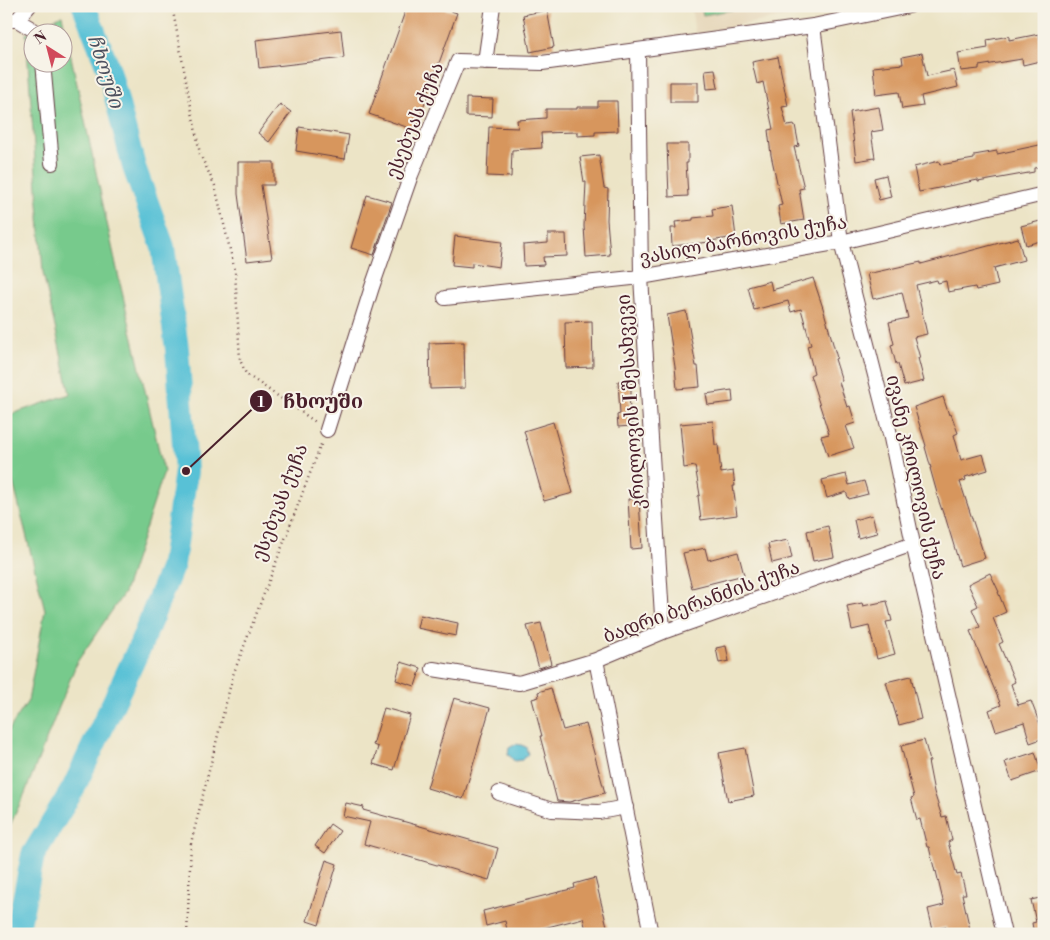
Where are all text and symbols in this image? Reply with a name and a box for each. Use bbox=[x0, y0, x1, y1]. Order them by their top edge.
north arrow bbox=[22, 22, 72, 72]
text: N bbox=[31, 28, 51, 49]
water label: ჩხოუში bbox=[81, 31, 129, 113]
street label: ესებუას ქუჩა bbox=[381, 58, 449, 182]
street label: ვასილ ბარნოვის ქუჩა bbox=[638, 210, 849, 270]
street label: კრილოვის I შესახვევი bbox=[611, 293, 651, 511]
street label: ივანე კრილოვის ქუჩა bbox=[881, 372, 951, 582]
callout: ჩხოუში bbox=[248, 384, 373, 419]
text: ჩხოუში bbox=[283, 390, 363, 415]
text: 1 bbox=[257, 393, 265, 412]
street label: ესებუას ქუჩა bbox=[247, 440, 313, 564]
street label: ბადრი ბერანძის ქუჩა bbox=[600, 555, 803, 649]

